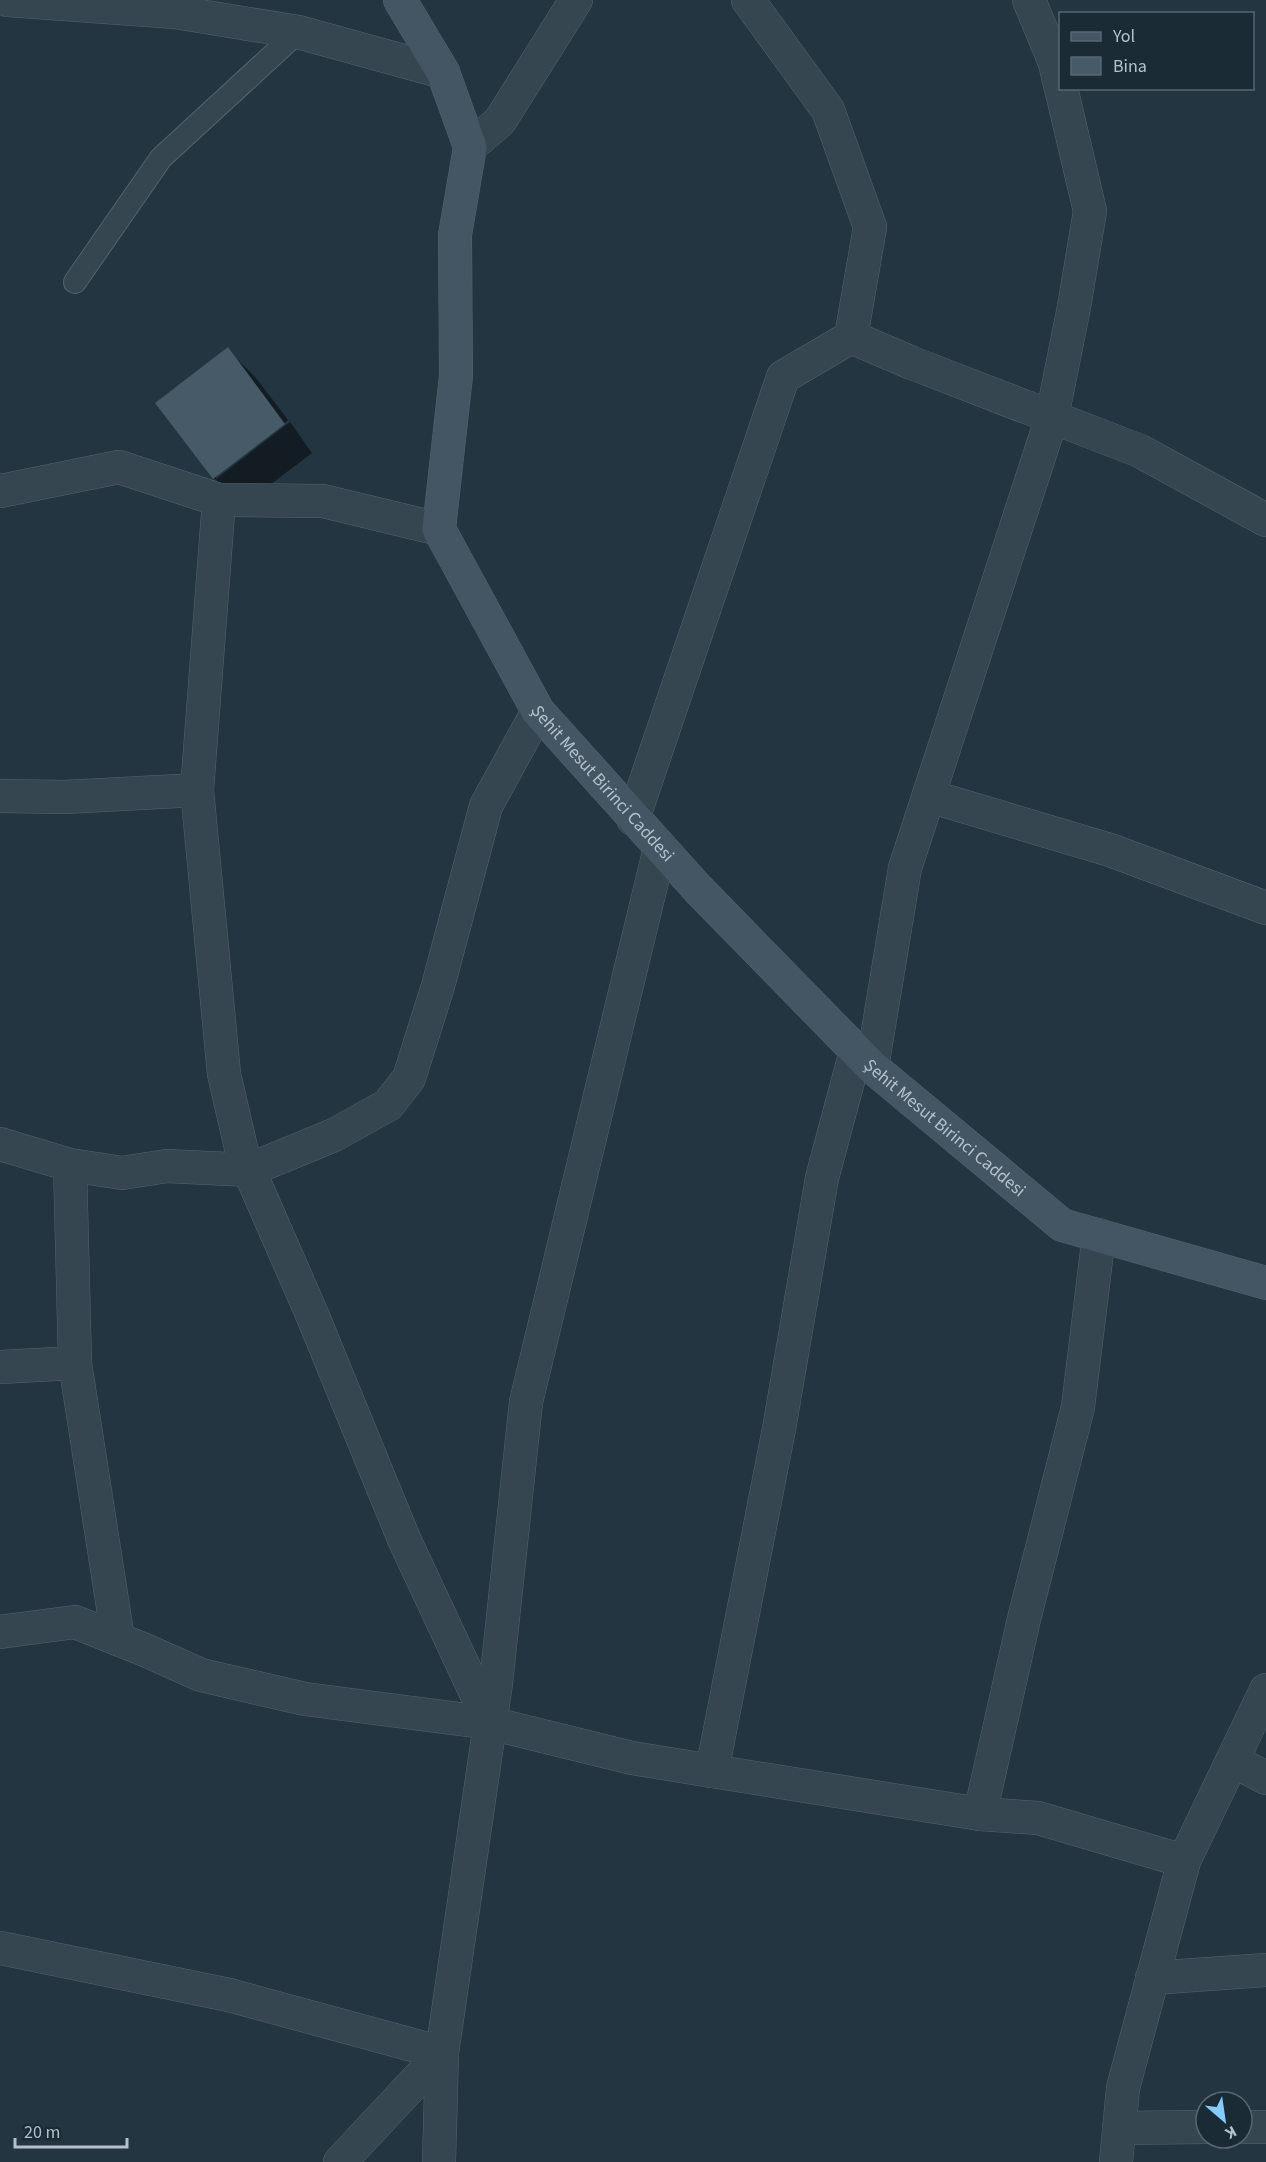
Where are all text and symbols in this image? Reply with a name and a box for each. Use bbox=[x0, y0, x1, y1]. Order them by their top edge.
legend bbox=[1059, 12, 1254, 90]
text: Yol bbox=[1112, 24, 1135, 49]
text: Bina bbox=[1113, 54, 1147, 79]
street label: Şehit Mesut Birinci Caddesi bbox=[524, 701, 680, 868]
street label: Şehit Mesut Birinci Caddesi bbox=[858, 1054, 1031, 1203]
north arrow bbox=[1194, 2090, 1254, 2150]
scale bar bbox=[15, 2111, 128, 2149]
text: 20 m bbox=[24, 2120, 60, 2145]
text: K bbox=[1221, 2120, 1240, 2144]

